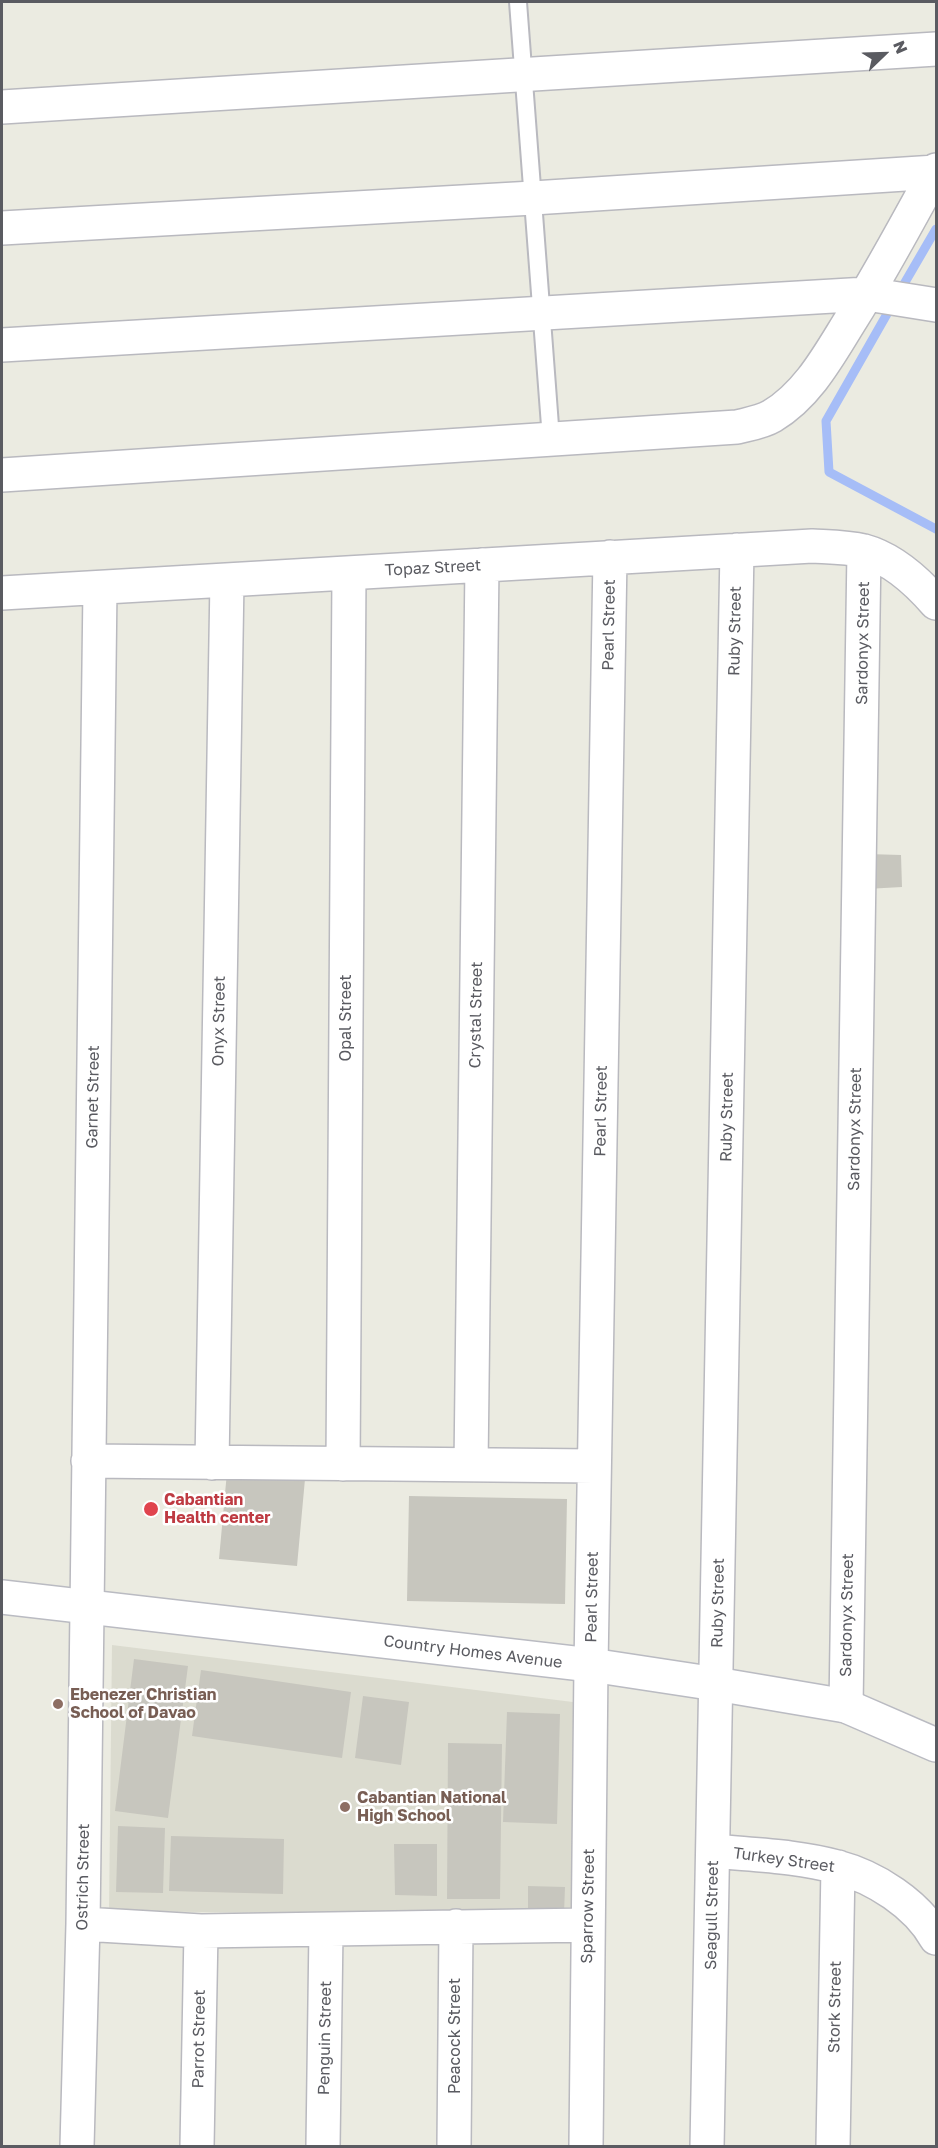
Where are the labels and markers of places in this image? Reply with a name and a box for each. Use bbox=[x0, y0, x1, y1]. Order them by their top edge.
place label: Cabantian Health center bbox=[164, 1490, 270, 1528]
marker: Cabantian Health center bbox=[142, 1500, 160, 1518]
place label: Ebenezer Christian School of Davao bbox=[70, 1685, 216, 1723]
marker: Ebenezer Christian School of Davao bbox=[51, 1697, 65, 1711]
place label: Cabantian National High School bbox=[357, 1788, 506, 1826]
marker: Cabantian National High School bbox=[338, 1800, 352, 1814]

